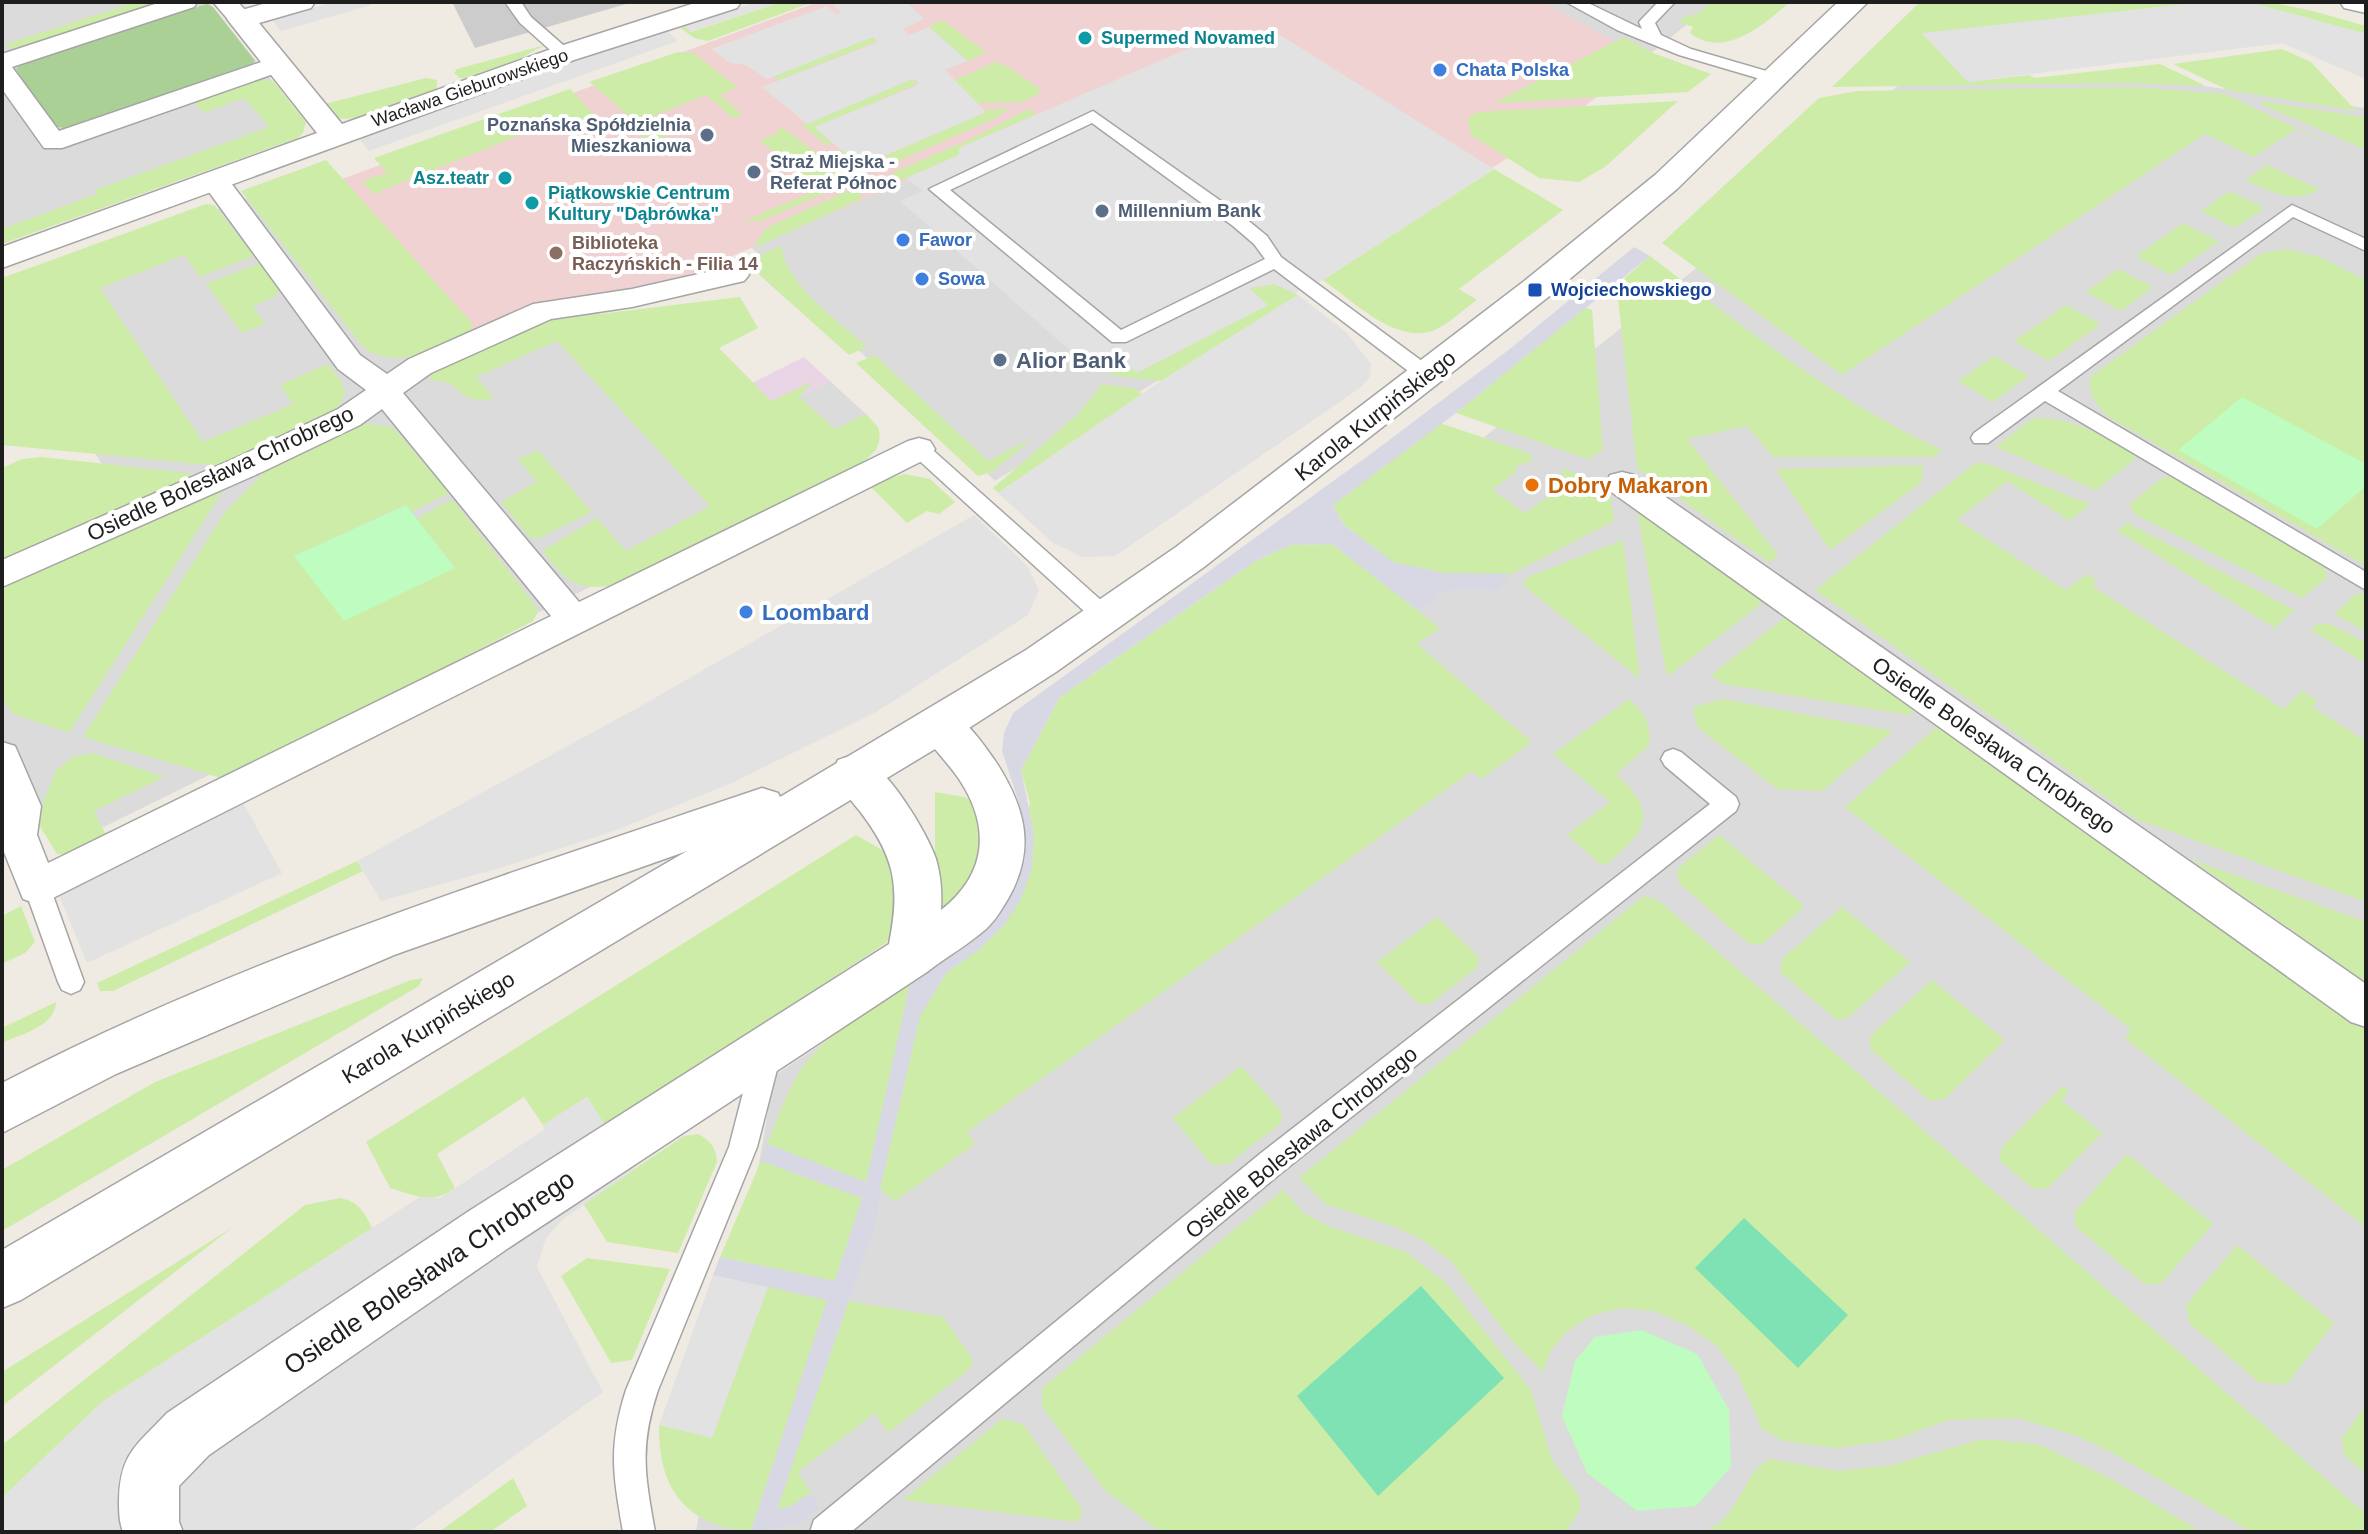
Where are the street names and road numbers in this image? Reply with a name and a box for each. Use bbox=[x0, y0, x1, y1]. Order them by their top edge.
street label: Wacława Gieburowskiego bbox=[369, 45, 571, 131]
street label: Karola Kurpińskiego bbox=[1290, 345, 1461, 486]
street label: Osiedle Bolesława Chrobrego bbox=[83, 401, 357, 546]
street label: Osiedle Bolesława Chrobrego bbox=[1867, 652, 2120, 839]
street label: Karola Kurpińskiego bbox=[337, 966, 519, 1089]
street label: Osiedle Bolesława Chrobrego bbox=[1180, 1041, 1422, 1244]
street label: Osiedle Bolesława Chrobrego bbox=[278, 1163, 580, 1381]

